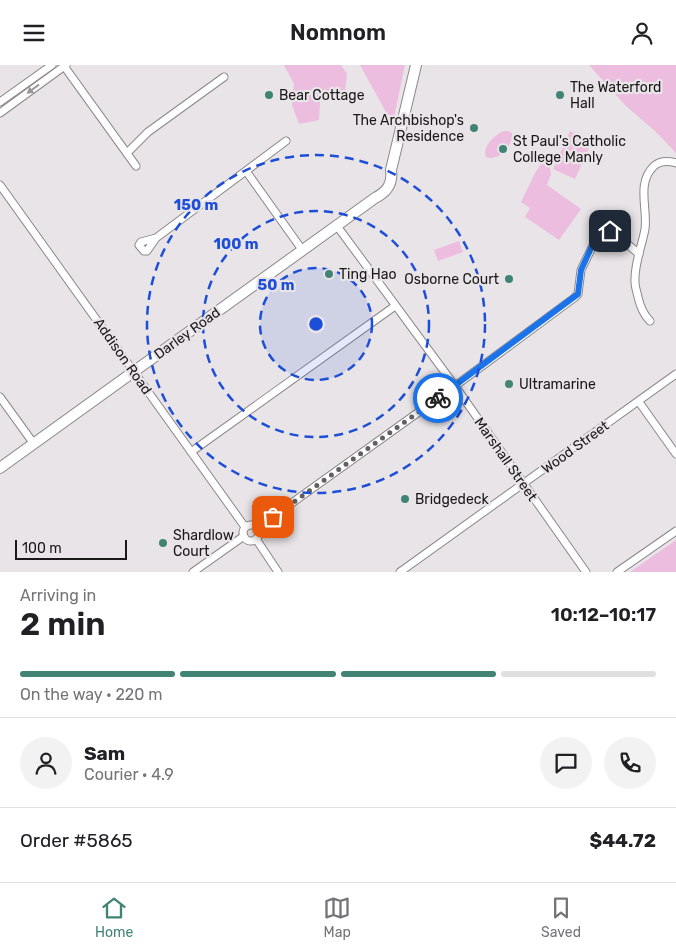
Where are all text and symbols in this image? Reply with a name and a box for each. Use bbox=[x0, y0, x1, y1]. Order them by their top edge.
icon: menu bbox=[20, 19, 48, 47]
text: Nomnom bbox=[290, 19, 386, 46]
icon: person bbox=[628, 19, 656, 47]
place label: The Waterford Hall bbox=[570, 79, 661, 112]
one-way arrow bbox=[26, 84, 40, 94]
place label: Bear Cottage bbox=[279, 87, 365, 104]
marker: Bear Cottage bbox=[263, 89, 275, 101]
marker: The Waterford Hall bbox=[554, 89, 566, 101]
place label: The Archbishop's Residence bbox=[353, 112, 464, 145]
marker: The Archbishop's Residence bbox=[468, 122, 480, 134]
place label: St Paul's Catholic College Manly bbox=[513, 133, 626, 166]
marker: St Paul's Catholic College Manly bbox=[497, 143, 509, 155]
text: 150 m bbox=[174, 196, 218, 214]
pin bbox=[589, 210, 631, 252]
icon: home bbox=[596, 217, 624, 245]
text: 100 m bbox=[214, 235, 258, 253]
place label: Ting Hao bbox=[339, 266, 397, 283]
marker: Ting Hao bbox=[323, 268, 335, 280]
place label: Osborne Court bbox=[404, 271, 500, 288]
marker: Osborne Court bbox=[503, 273, 515, 285]
text: 50 m bbox=[258, 276, 294, 294]
street label: Darley Road bbox=[151, 304, 224, 363]
street label: Addison Road bbox=[90, 315, 155, 398]
centre of rings bbox=[307, 315, 325, 333]
courier bbox=[413, 373, 463, 423]
place label: Ultramarine bbox=[519, 376, 596, 393]
marker: Ultramarine bbox=[503, 378, 515, 390]
icon: bike bbox=[424, 384, 452, 412]
street label: Marshall Street bbox=[470, 414, 541, 505]
street label: Wood Street bbox=[538, 417, 613, 478]
place label: Bridgedeck bbox=[415, 491, 489, 508]
marker: Bridgedeck bbox=[399, 493, 411, 505]
pin bbox=[252, 496, 294, 538]
icon: bag bbox=[259, 503, 287, 531]
place label: Shardlow Court bbox=[173, 527, 234, 560]
scale bar bbox=[15, 537, 128, 560]
marker: Shardlow Court bbox=[157, 537, 169, 549]
text: 100 m bbox=[22, 540, 62, 557]
text: Arriving in bbox=[20, 586, 96, 605]
text: 10:12–10:17 bbox=[551, 603, 656, 626]
text: 2 min bbox=[20, 605, 105, 643]
text: On the way · 220 m bbox=[20, 685, 162, 704]
button: person bbox=[20, 737, 72, 789]
button: chat bbox=[540, 737, 592, 789]
button: phone bbox=[604, 737, 656, 789]
text: Sam bbox=[84, 742, 125, 765]
text: Courier · 4.9 bbox=[84, 765, 174, 784]
text: Order #5865 bbox=[20, 829, 133, 852]
text: $44.72 bbox=[589, 829, 656, 852]
tab: Home bbox=[95, 894, 133, 941]
tab: Map bbox=[323, 894, 351, 941]
tab: Saved bbox=[541, 894, 581, 941]

